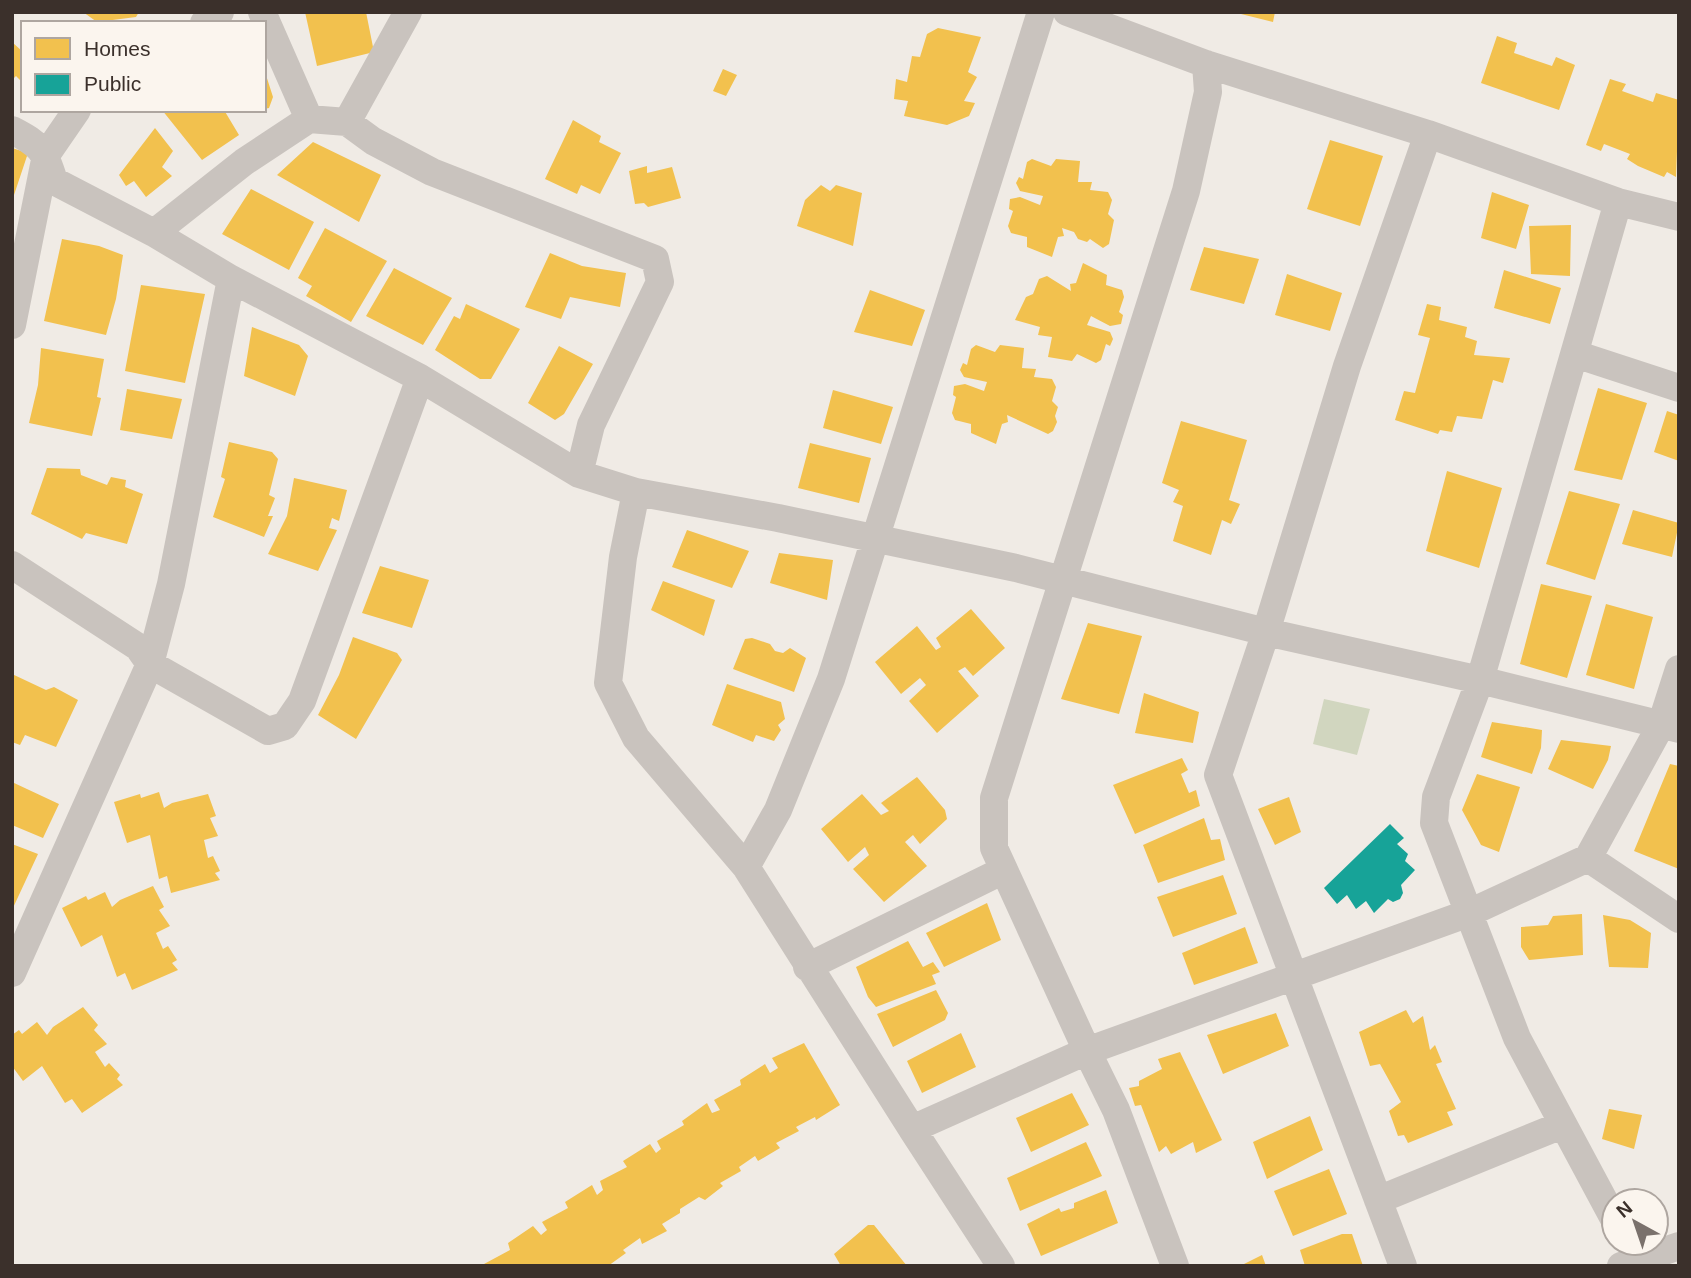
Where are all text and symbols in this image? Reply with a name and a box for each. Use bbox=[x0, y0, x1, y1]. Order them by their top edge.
legend bbox=[21, 21, 266, 112]
text: Homes bbox=[84, 37, 151, 60]
text: Public bbox=[84, 72, 141, 95]
north arrow bbox=[1600, 1187, 1670, 1257]
text: N bbox=[1612, 1197, 1636, 1222]

